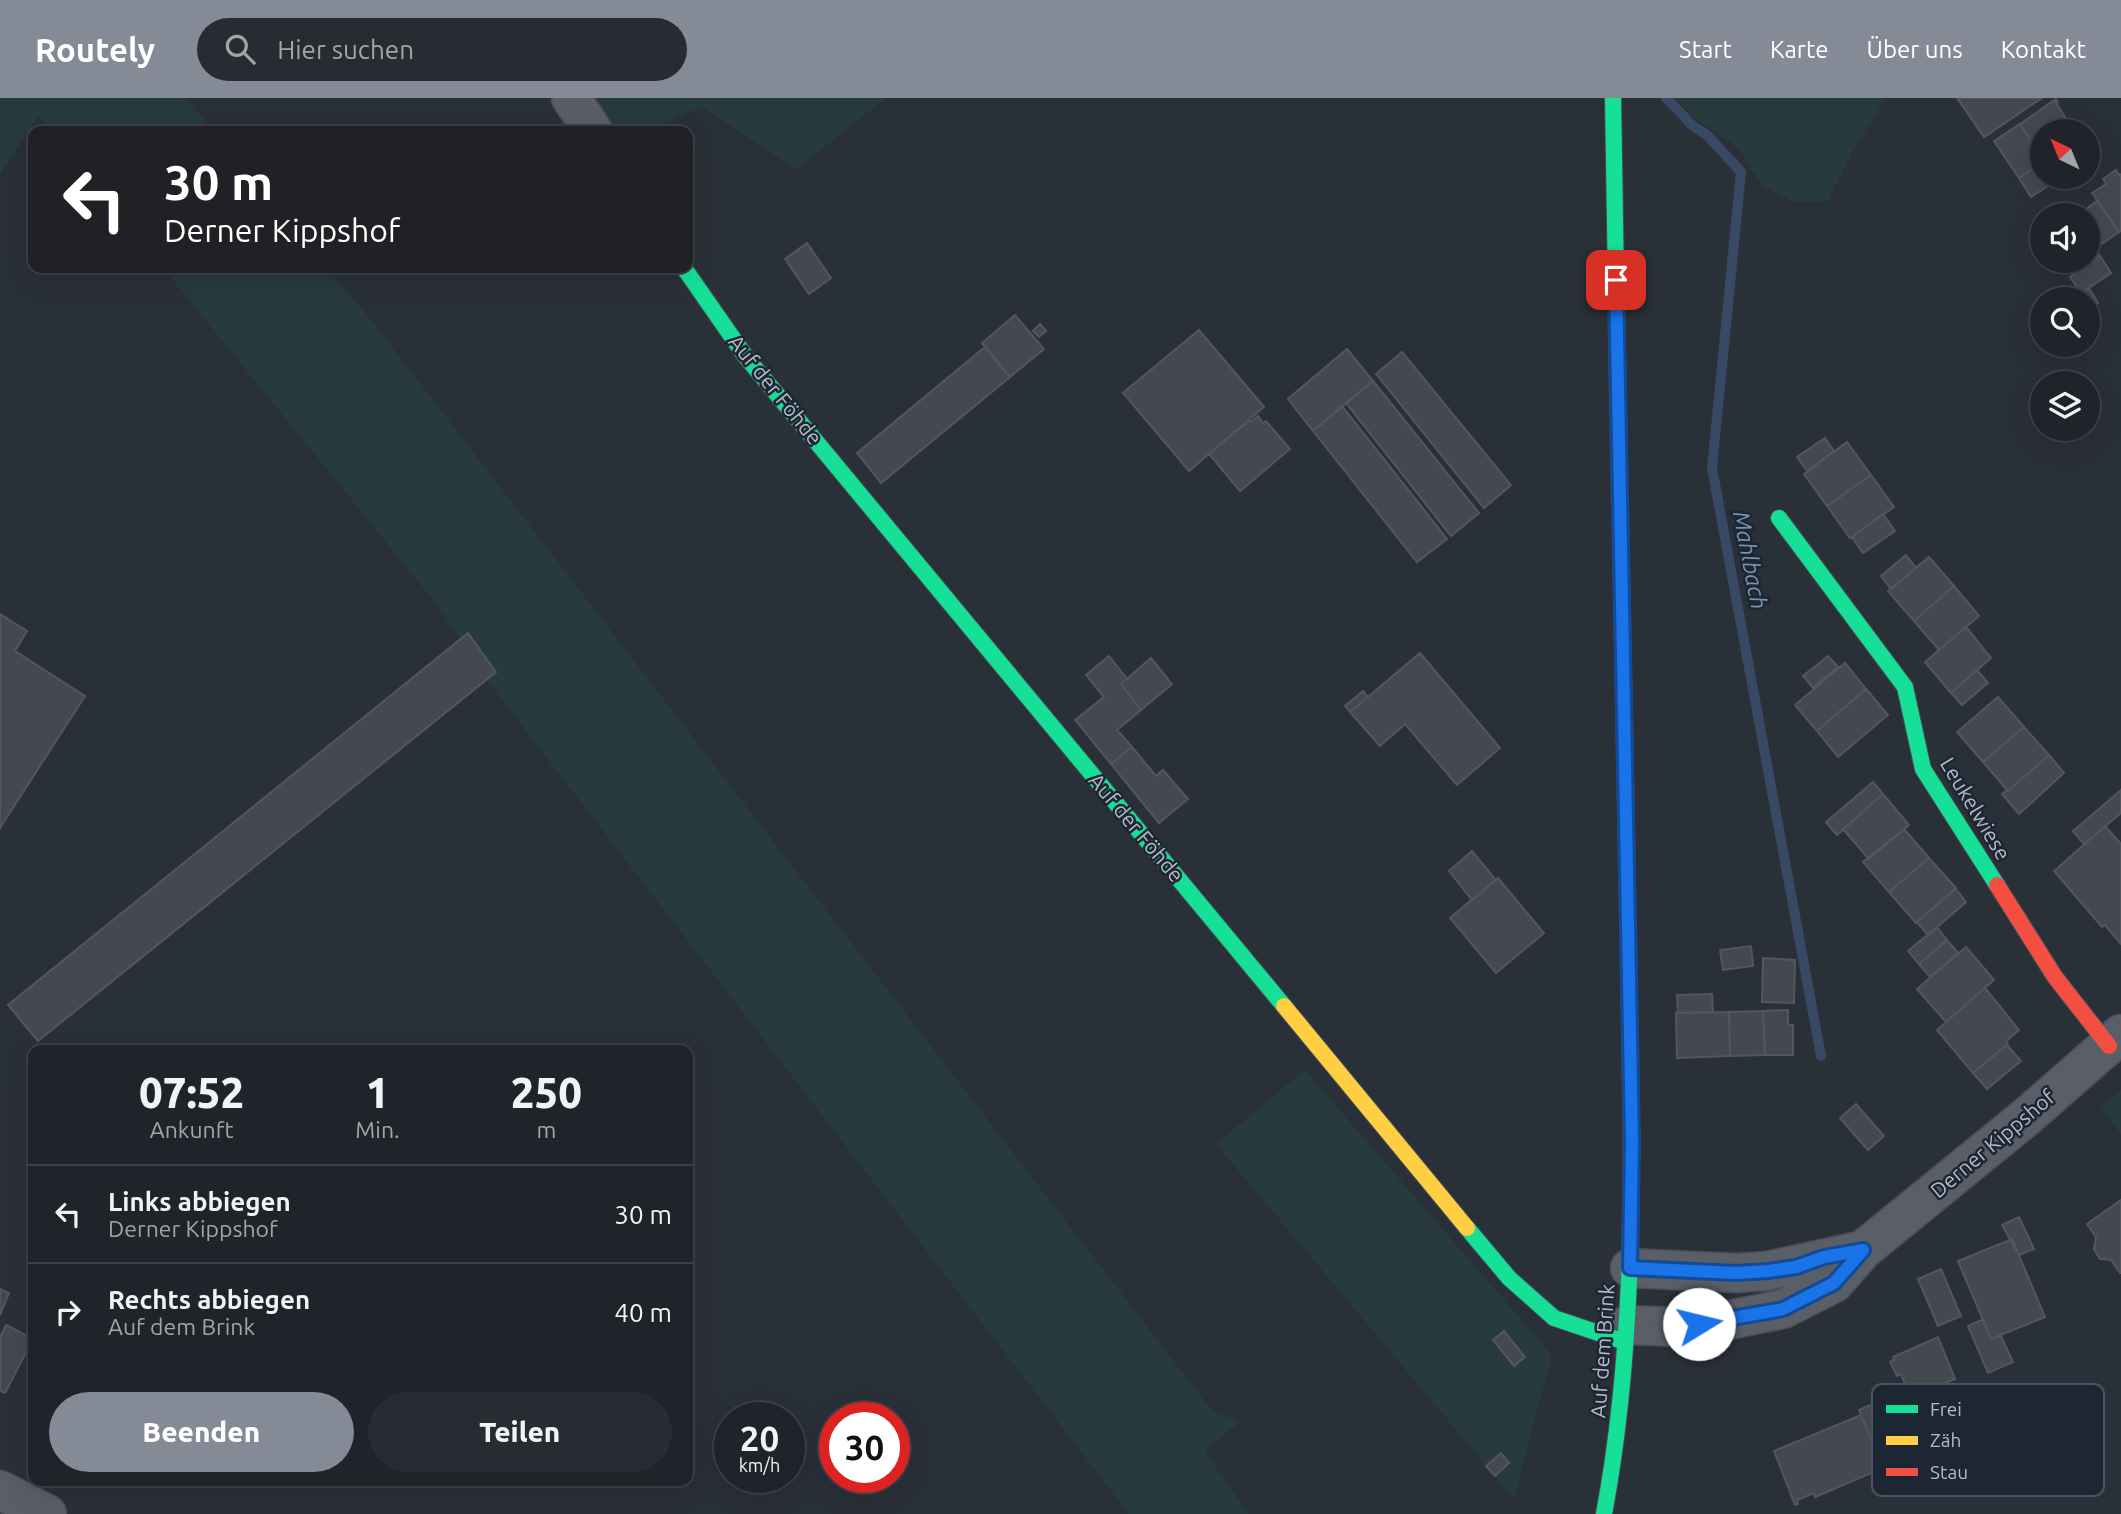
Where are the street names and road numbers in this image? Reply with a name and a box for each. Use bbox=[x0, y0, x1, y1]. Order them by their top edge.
street label: Auf der Föhde bbox=[724, 330, 827, 449]
street label: Leukelwiese bbox=[1936, 753, 2016, 864]
street label: Auf der Föhde bbox=[1084, 768, 1189, 887]
street label: Derner Kippshof bbox=[1925, 1084, 2060, 1202]
street label: Auf dem Brink bbox=[1585, 1283, 1619, 1419]

